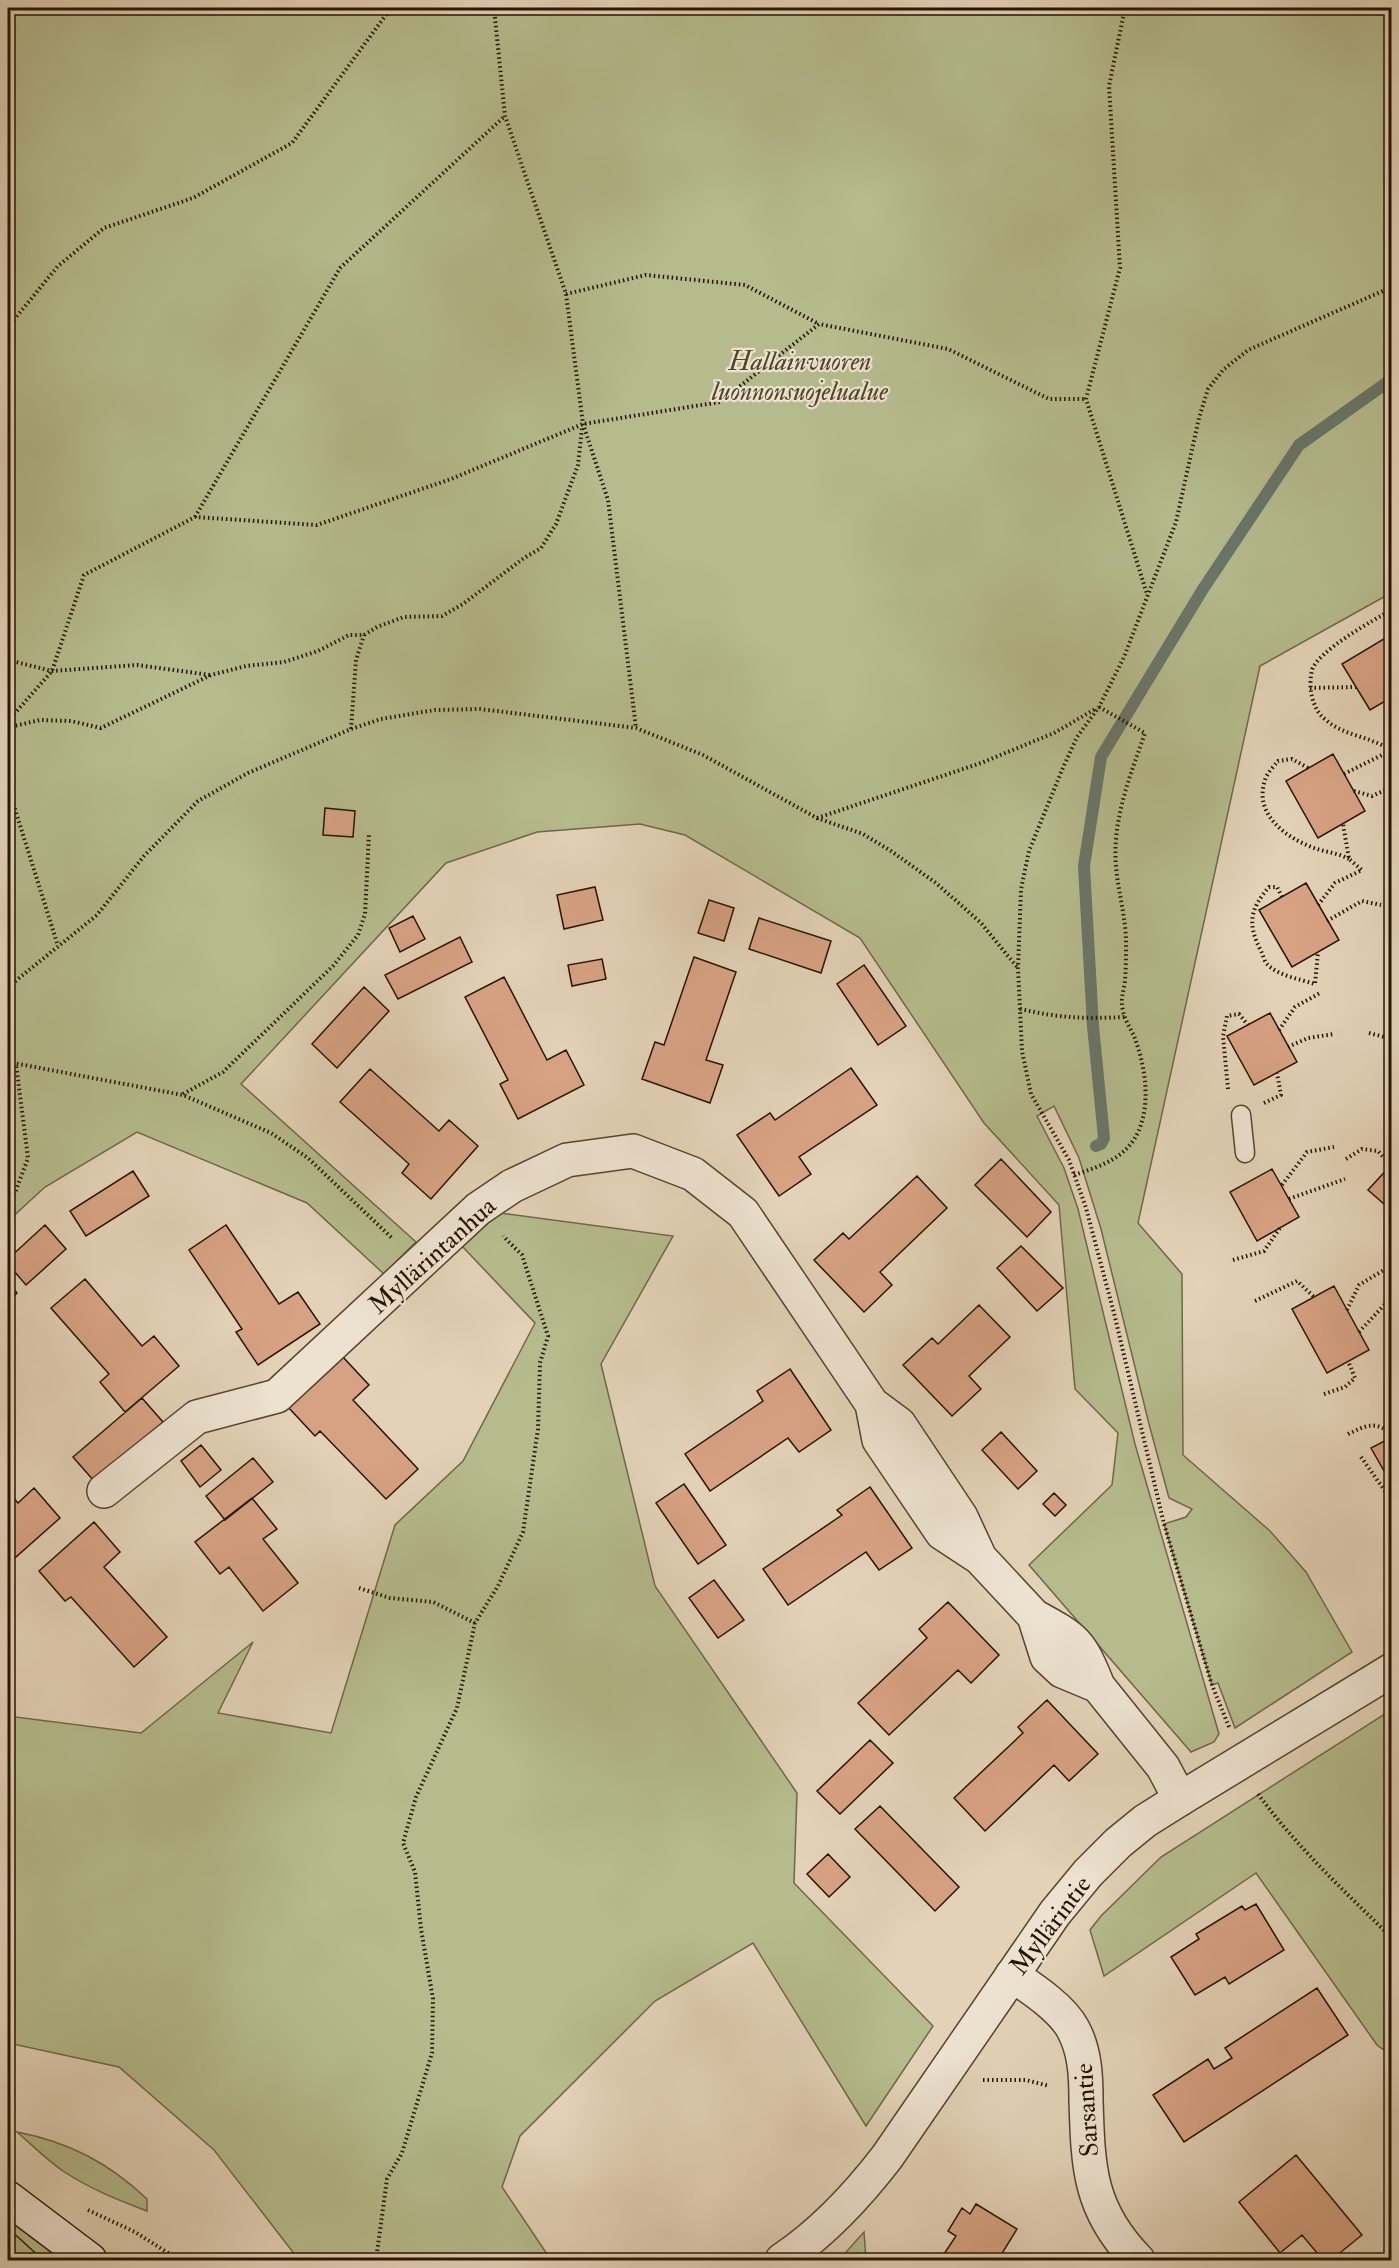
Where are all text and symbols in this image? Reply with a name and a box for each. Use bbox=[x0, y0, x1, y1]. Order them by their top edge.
park label: Hallainvuoren luonnonsuojelualue bbox=[711, 346, 888, 408]
street label: Myllärintanhua bbox=[363, 1190, 503, 1321]
street label: Myllärintie bbox=[1003, 1870, 1099, 1982]
street label: Sarsantie bbox=[1068, 2062, 1106, 2158]

